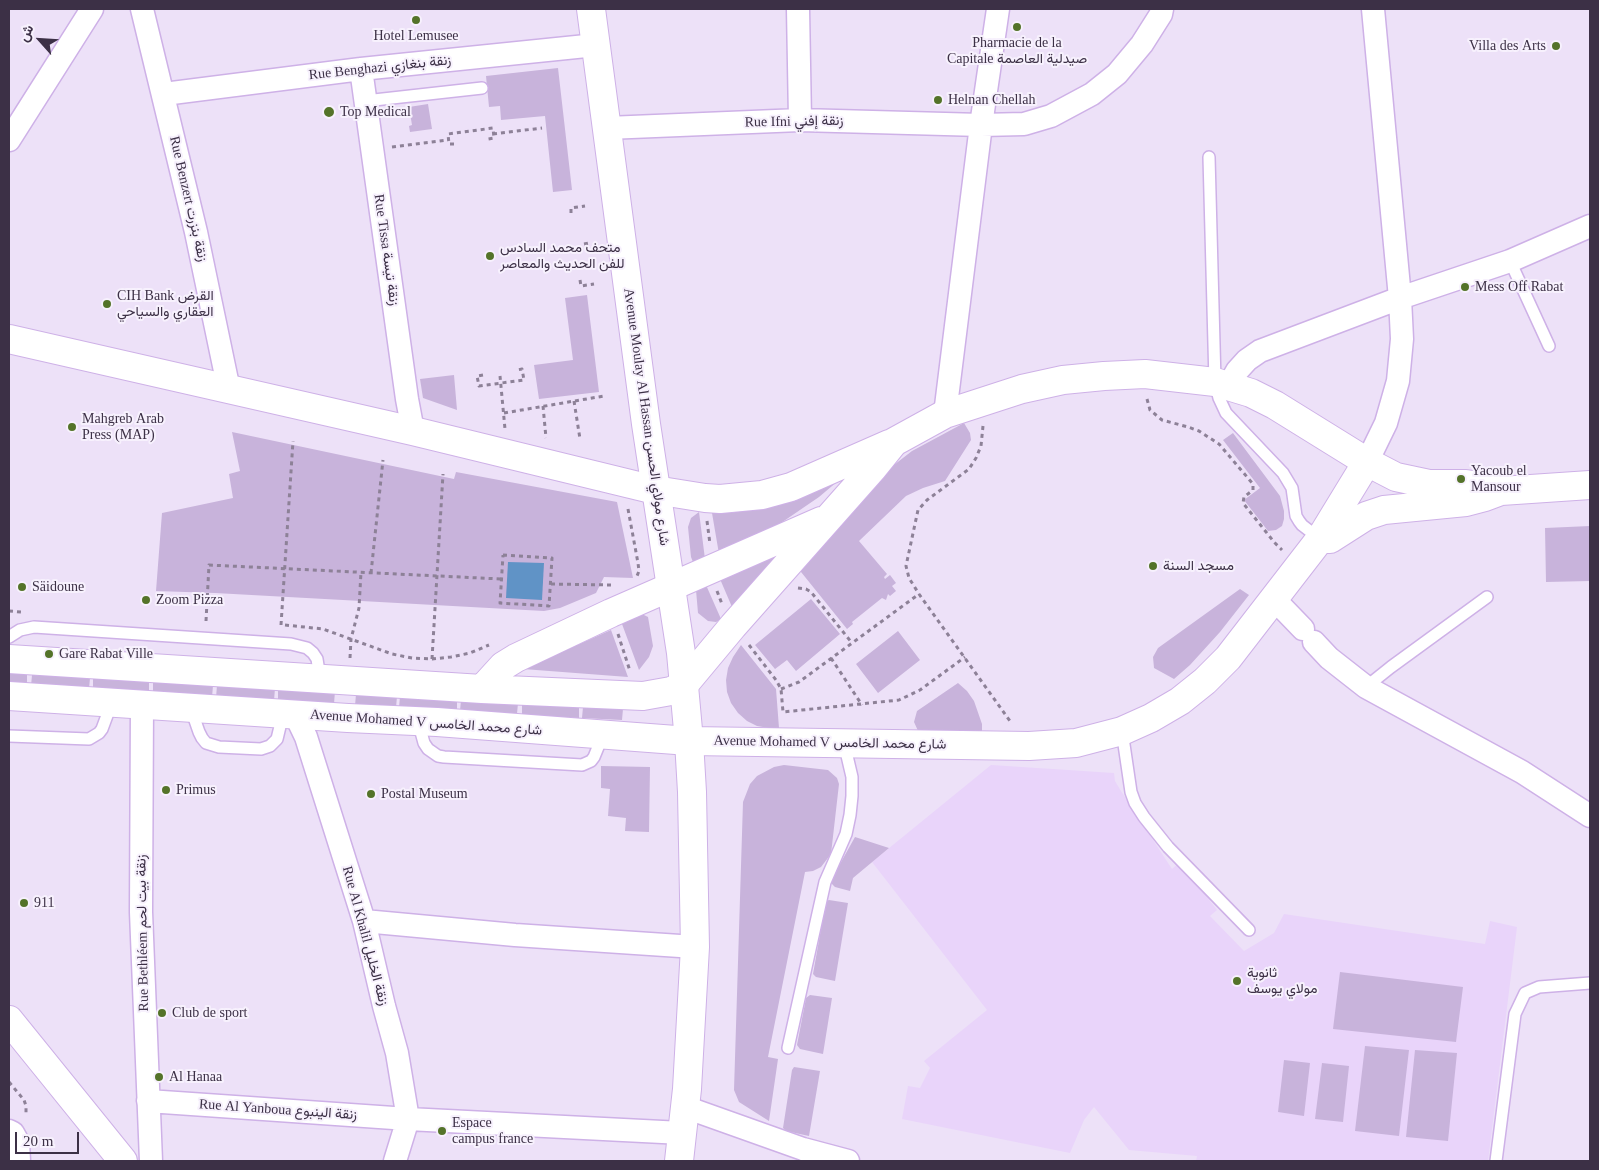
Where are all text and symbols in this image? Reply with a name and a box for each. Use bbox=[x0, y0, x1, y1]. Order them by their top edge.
marker: Hotel Lemusee bbox=[410, 14, 422, 26]
north arrow bbox=[15, 15, 65, 65]
marker: Pharmacie de la Capitale صيدلية العاصمة bbox=[1011, 21, 1023, 33]
text: ش bbox=[16, 22, 36, 44]
place label: Hotel Lemusee bbox=[373, 28, 459, 44]
place label: Pharmacie de la Capitale صيدلية العاصمة bbox=[947, 35, 1087, 68]
place label: Villa des Arts bbox=[1469, 38, 1546, 54]
marker: Villa des Arts bbox=[1550, 40, 1562, 52]
street label: Rue Benghazi زنقة بنغازي bbox=[308, 52, 452, 84]
place label: Helnan Chellah bbox=[948, 92, 1035, 108]
marker: Helnan Chellah bbox=[932, 94, 944, 106]
place label: Top Medical bbox=[340, 104, 411, 120]
marker: Top Medical bbox=[322, 105, 336, 119]
street label: Rue Ifni زنقة إفني bbox=[744, 113, 844, 131]
street label: Rue Benzert زنقة بنزرت bbox=[165, 134, 211, 264]
street label: Rue Tissa زنقة تيسة bbox=[370, 193, 402, 307]
place label: متحف محمد السادس للفن الحديث والمعاصر bbox=[500, 240, 625, 272]
marker: متحف محمد السادس للفن الحديث والمعاصر bbox=[484, 250, 496, 262]
place label: Mess Off Rabat bbox=[1475, 279, 1563, 295]
marker: Mess Off Rabat bbox=[1459, 281, 1471, 293]
street label: Avenue Moulay Al Hassan شارع مولاي الحسن bbox=[620, 287, 672, 547]
place label: CIH Bank القرض العقاري والسياحي bbox=[117, 288, 214, 321]
marker: CIH Bank القرض العقاري والسياحي bbox=[101, 298, 113, 310]
place label: Mahgreb Arab Press (MAP) bbox=[82, 411, 164, 444]
marker: Mahgreb Arab Press (MAP) bbox=[66, 421, 78, 433]
place label: Yacoub el Mansour bbox=[1471, 463, 1527, 496]
marker: Yacoub el Mansour bbox=[1455, 473, 1467, 485]
place label: مسجد السنة bbox=[1163, 558, 1234, 574]
marker: مسجد السنة bbox=[1147, 560, 1159, 572]
place label: Säidoune bbox=[32, 579, 84, 595]
marker: Säidoune bbox=[16, 581, 28, 593]
place label: Zoom Pizza bbox=[156, 592, 223, 608]
marker: Zoom Pizza bbox=[140, 594, 152, 606]
place label: Gare Rabat Ville bbox=[59, 646, 153, 662]
marker: Gare Rabat Ville bbox=[43, 648, 55, 660]
street label: Avenue Mohamed V شارع محمد الخامس bbox=[309, 707, 543, 739]
street label: Avenue Mohamed V شارع محمد الخامس bbox=[713, 733, 947, 753]
place label: Primus bbox=[176, 782, 216, 798]
marker: Primus bbox=[160, 784, 172, 796]
place label: Postal Museum bbox=[381, 786, 468, 802]
marker: Postal Museum bbox=[365, 788, 377, 800]
street label: Rue Bethléem زنقة بيت لحم bbox=[133, 854, 153, 1012]
street label: Rue Al Khalil زنقة الخليل bbox=[338, 864, 392, 1008]
place label: 911 bbox=[34, 895, 54, 911]
marker: 911 bbox=[18, 897, 30, 909]
place label: ثانوية مولاي يوسف bbox=[1247, 965, 1317, 998]
marker: ثانوية مولاي يوسف bbox=[1231, 975, 1243, 987]
place label: Club de sport bbox=[172, 1005, 247, 1021]
marker: Club de sport bbox=[156, 1007, 168, 1019]
place label: Al Hanaa bbox=[169, 1069, 222, 1085]
marker: Al Hanaa bbox=[153, 1071, 165, 1083]
street label: Rue Al Yanboua زنقة الينبوع bbox=[198, 1096, 358, 1124]
place label: Espace campus france bbox=[452, 1115, 533, 1148]
scale bar bbox=[18, 1122, 81, 1154]
marker: Espace campus france bbox=[436, 1125, 448, 1137]
text: 20 m bbox=[23, 1133, 53, 1149]

